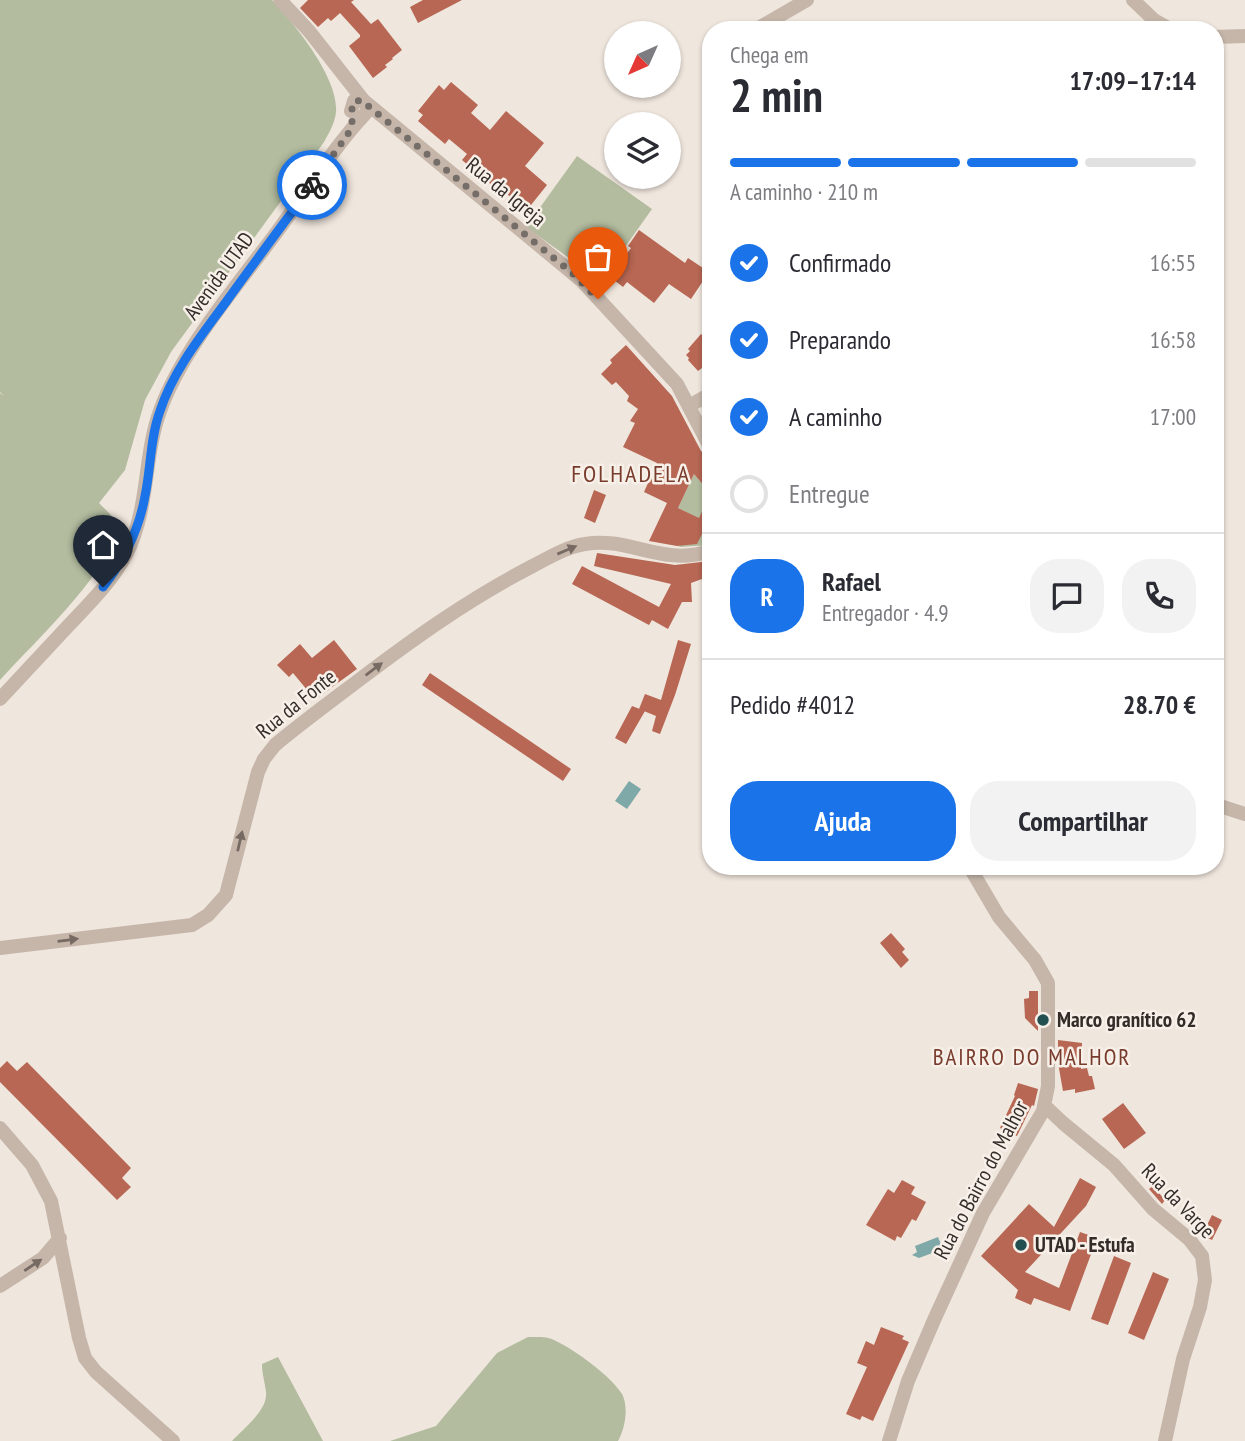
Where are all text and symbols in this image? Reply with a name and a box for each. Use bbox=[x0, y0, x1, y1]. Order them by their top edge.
north arrow bbox=[604, 21, 681, 98]
map controls bbox=[604, 21, 681, 189]
text: Chega em bbox=[730, 40, 808, 69]
text: 17:09–17:14 bbox=[1069, 64, 1196, 97]
text: 2 min bbox=[730, 65, 823, 125]
button: layers bbox=[604, 112, 681, 189]
courier bbox=[277, 150, 347, 220]
street label: Rua da Igreja bbox=[461, 151, 552, 232]
icon: bike bbox=[293, 166, 331, 204]
text: A caminho · 210 m bbox=[730, 177, 878, 206]
street label: Avenida UTAD bbox=[178, 227, 259, 325]
pin bbox=[568, 227, 628, 299]
icon: bag bbox=[579, 238, 617, 276]
icon: check bbox=[730, 244, 768, 282]
text: Confirmado bbox=[789, 246, 891, 279]
text: 16:55 bbox=[1150, 248, 1196, 277]
icon: check bbox=[730, 321, 768, 359]
text: Preparando bbox=[789, 323, 891, 356]
text: 16:58 bbox=[1150, 325, 1196, 354]
icon: check bbox=[730, 398, 768, 436]
text: A caminho bbox=[789, 400, 882, 433]
text: 17:00 bbox=[1150, 402, 1196, 431]
district label: FOLHADELA bbox=[571, 458, 691, 489]
text: Entregue bbox=[789, 477, 870, 510]
pin bbox=[73, 515, 133, 587]
icon: home bbox=[84, 526, 122, 564]
one-way arrow bbox=[556, 545, 577, 556]
button: chat bbox=[1030, 559, 1104, 633]
button: phone bbox=[1122, 559, 1196, 633]
text: Rafael bbox=[822, 565, 881, 598]
text: R bbox=[760, 580, 774, 613]
text: Entregador · 4.9 bbox=[822, 598, 949, 627]
one-way arrow bbox=[364, 662, 382, 677]
street label: Rua da Fonte bbox=[250, 663, 341, 744]
text: Pedido #4012 bbox=[730, 688, 855, 721]
text: 28.70 € bbox=[1123, 688, 1196, 721]
button: Ajuda bbox=[730, 781, 956, 861]
button: Compartilhar bbox=[970, 781, 1196, 861]
one-way arrow bbox=[235, 829, 246, 851]
one-way arrow bbox=[57, 934, 79, 945]
place label: Marco granítico 62 bbox=[1057, 1006, 1196, 1033]
marker: Marco granítico 62 bbox=[1035, 1012, 1051, 1028]
district label: BAIRRO DO MALHOR bbox=[933, 1042, 1131, 1071]
street label: Rua do Bairro do Malhor bbox=[927, 1096, 1034, 1264]
street label: Rua da Varge bbox=[1136, 1157, 1221, 1244]
place label: UTAD - Estufa bbox=[1035, 1231, 1135, 1258]
marker: UTAD - Estufa bbox=[1013, 1237, 1029, 1253]
one-way arrow bbox=[24, 1258, 42, 1272]

